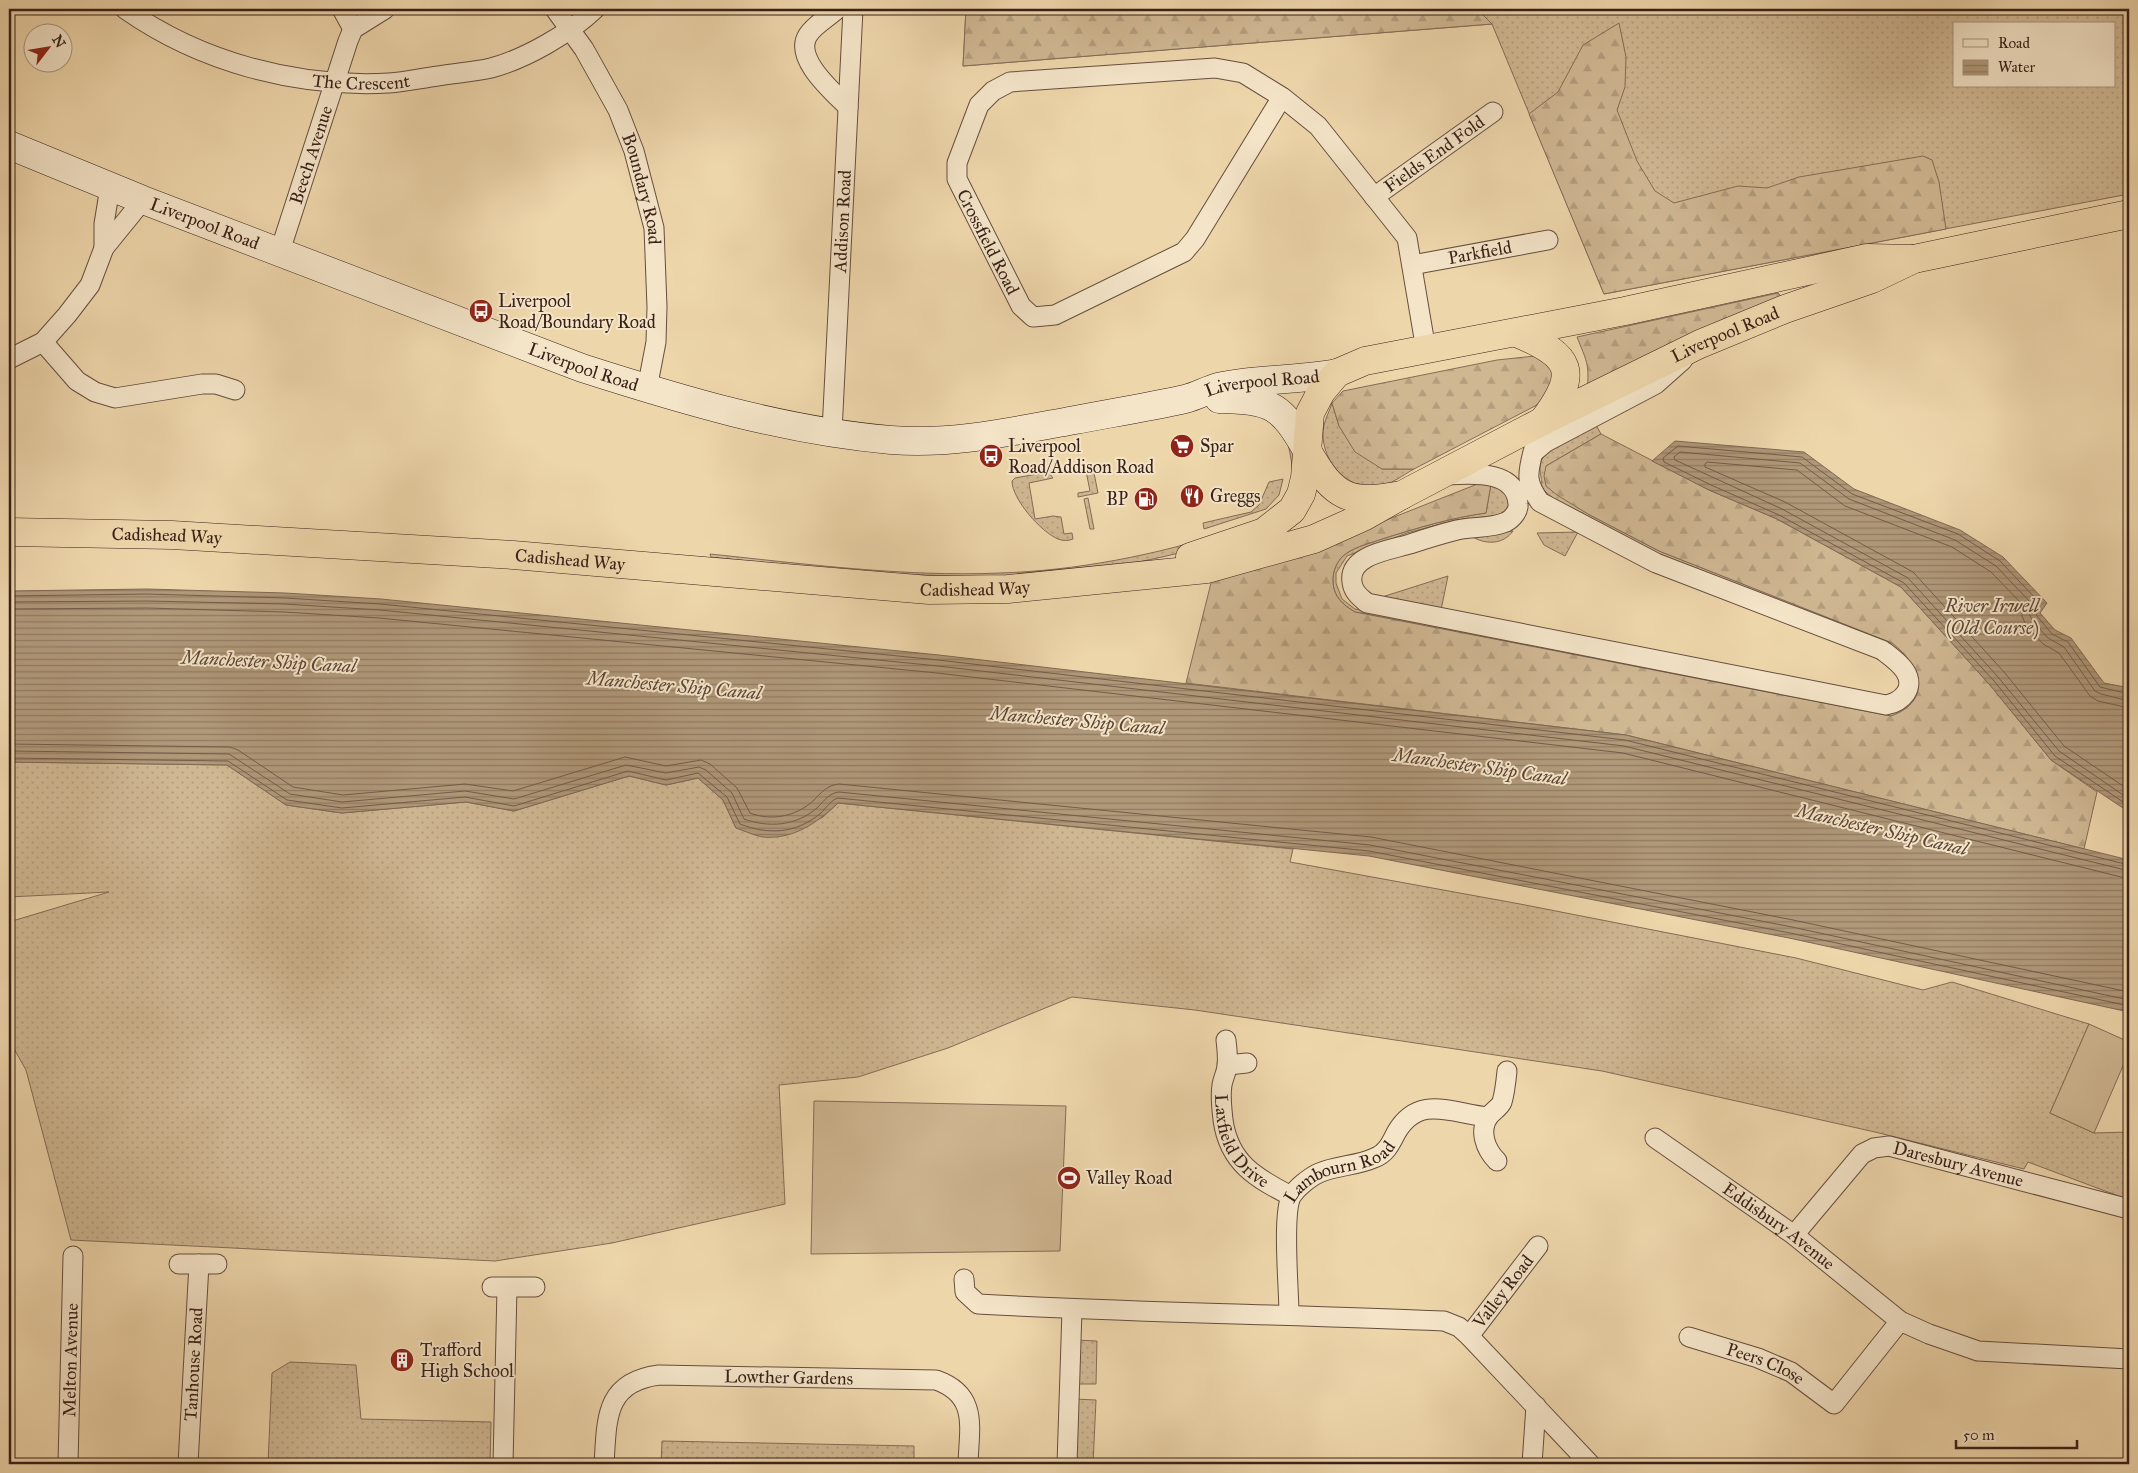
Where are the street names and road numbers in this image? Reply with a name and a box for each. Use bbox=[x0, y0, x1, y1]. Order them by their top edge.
street label: The Crescent bbox=[311, 69, 412, 95]
street label: Beech Avenue bbox=[285, 103, 337, 207]
street label: Fields End Fold bbox=[1380, 111, 1489, 197]
street label: Boundary Road bbox=[617, 130, 666, 245]
street label: Addison Road bbox=[829, 169, 856, 274]
street label: Crossfield Road bbox=[952, 186, 1024, 298]
street label: Liverpool Road bbox=[147, 193, 263, 255]
street label: Parkfield bbox=[1446, 236, 1514, 269]
street label: Liverpool Road bbox=[1667, 302, 1782, 367]
street label: Liverpool Road bbox=[525, 338, 641, 396]
street label: Liverpool Road bbox=[1202, 365, 1321, 402]
street label: Cadishead Way bbox=[112, 523, 223, 549]
street label: Cadishead Way bbox=[514, 544, 627, 575]
street label: Cadishead Way bbox=[919, 576, 1032, 601]
street label: Laxfield Drive bbox=[1210, 1094, 1273, 1192]
street label: Lambourn Road bbox=[1279, 1137, 1400, 1207]
street label: Daresbury Avenue bbox=[1891, 1137, 2026, 1192]
street label: Eddisbury Avenue bbox=[1718, 1178, 1839, 1275]
street label: Valley Road bbox=[1467, 1251, 1538, 1333]
street label: Melton Avenue bbox=[58, 1303, 83, 1417]
street label: Tanhouse Road bbox=[179, 1307, 208, 1422]
street label: Peers Close bbox=[1724, 1338, 1809, 1389]
street label: Lowther Gardens bbox=[724, 1365, 853, 1390]

